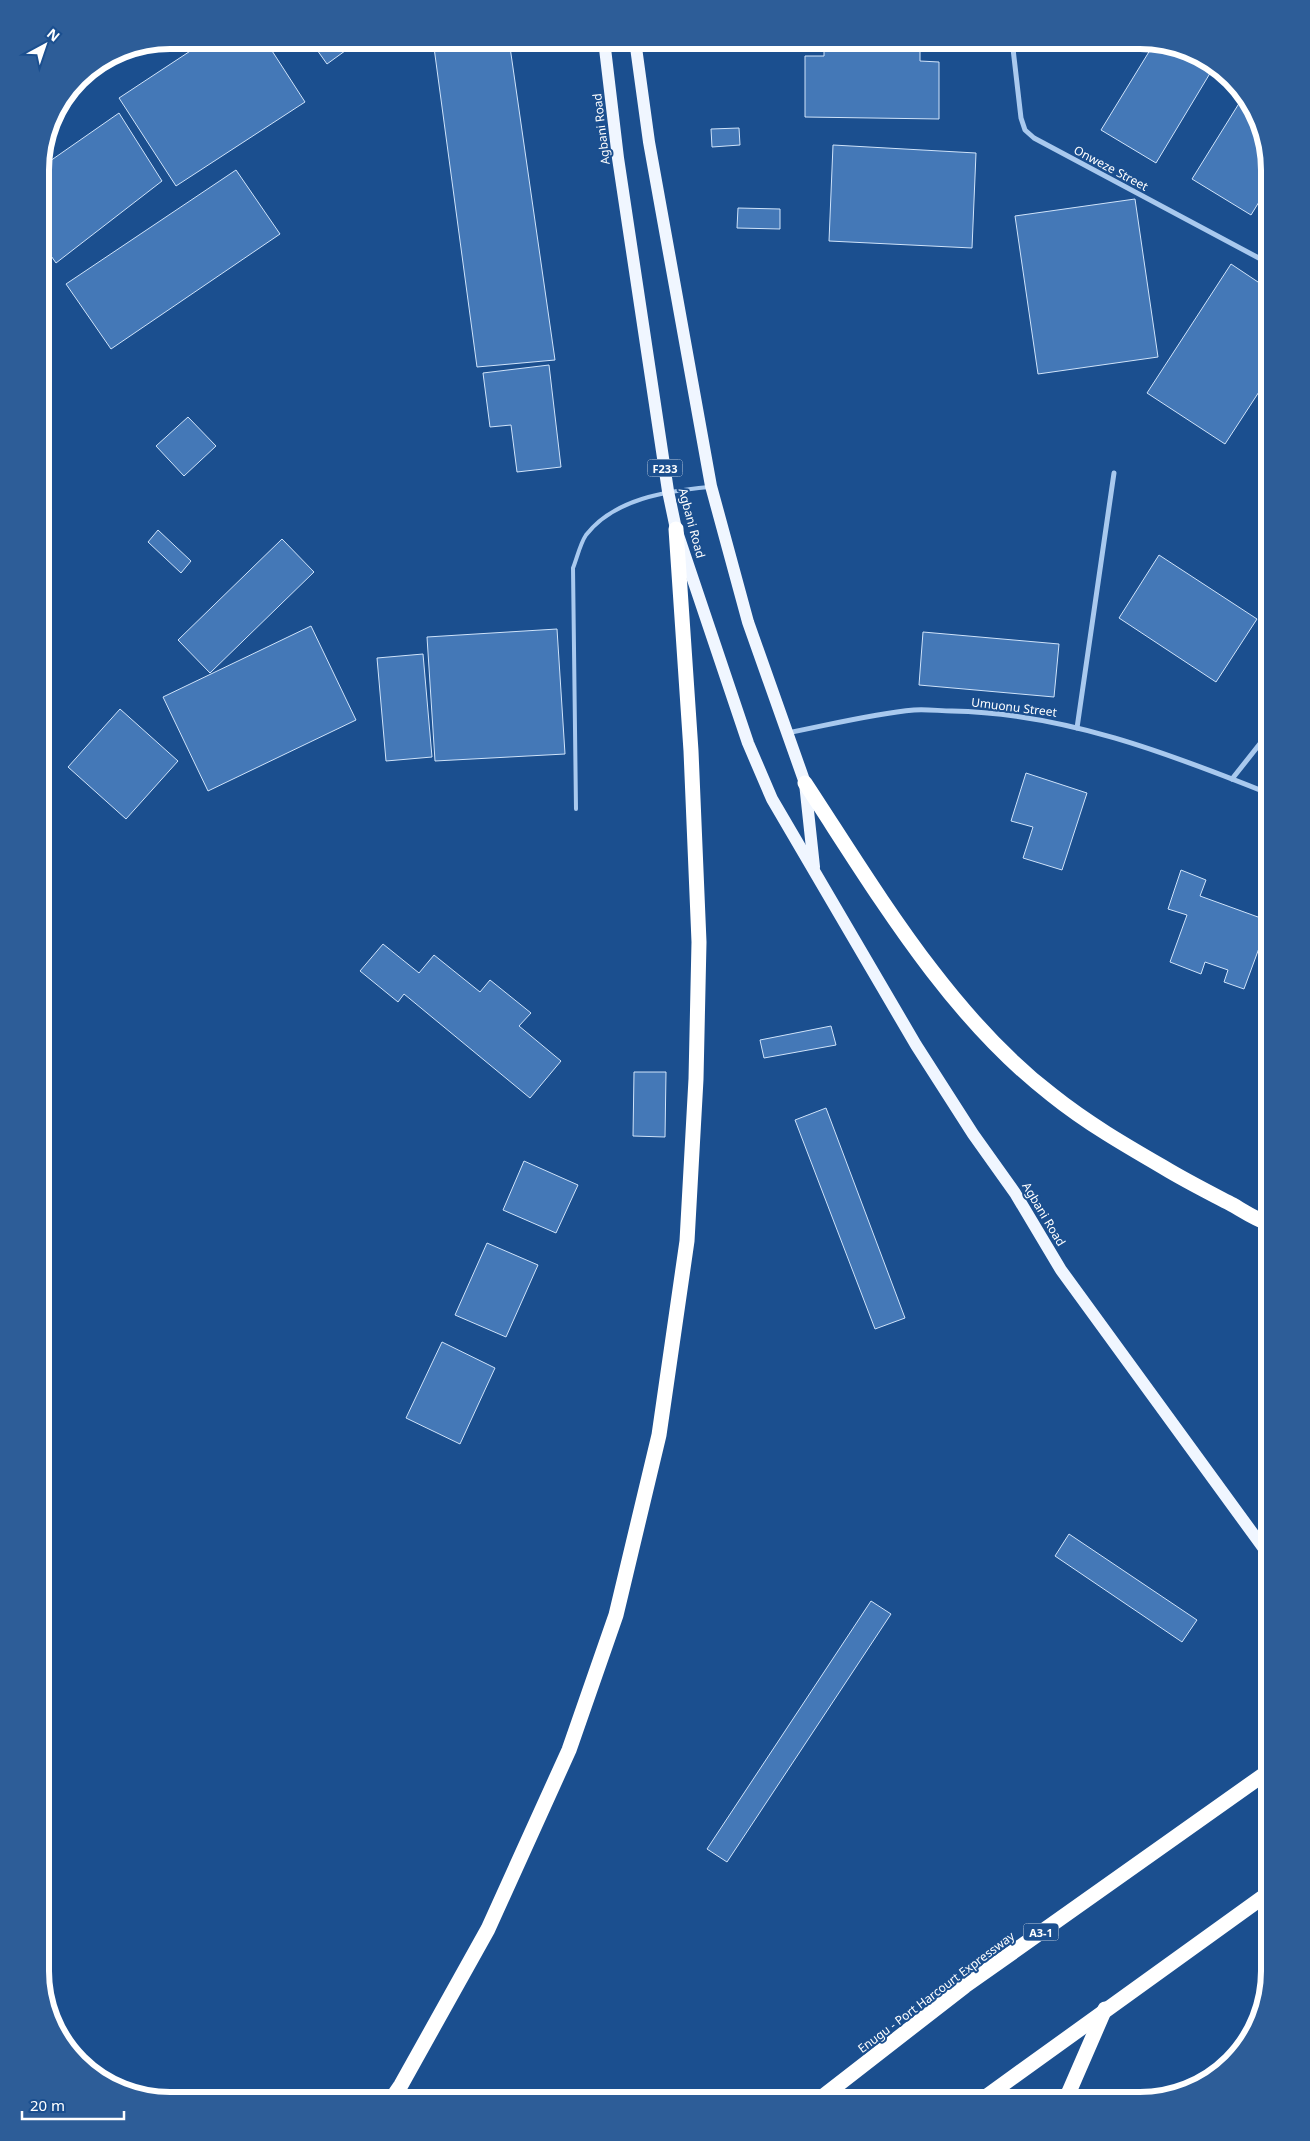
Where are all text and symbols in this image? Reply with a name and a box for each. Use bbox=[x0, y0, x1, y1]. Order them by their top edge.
north arrow bbox=[20, 20, 70, 70]
text: N bbox=[43, 24, 64, 46]
street label: Agbani Road bbox=[588, 92, 614, 166]
street label: Onweze Street bbox=[1071, 141, 1152, 195]
road number: F233 bbox=[648, 459, 682, 476]
street label: Agbani Road bbox=[675, 486, 709, 560]
street label: Umuonu Street bbox=[970, 693, 1058, 721]
street label: Agbani Road bbox=[1018, 1179, 1070, 1249]
road number: A3-1 bbox=[1024, 1924, 1058, 1940]
street label: Enugu - Port Harcourt Expressway bbox=[854, 1927, 1019, 2057]
scale bar bbox=[22, 2088, 125, 2120]
text: 20 m bbox=[30, 2095, 65, 2115]

